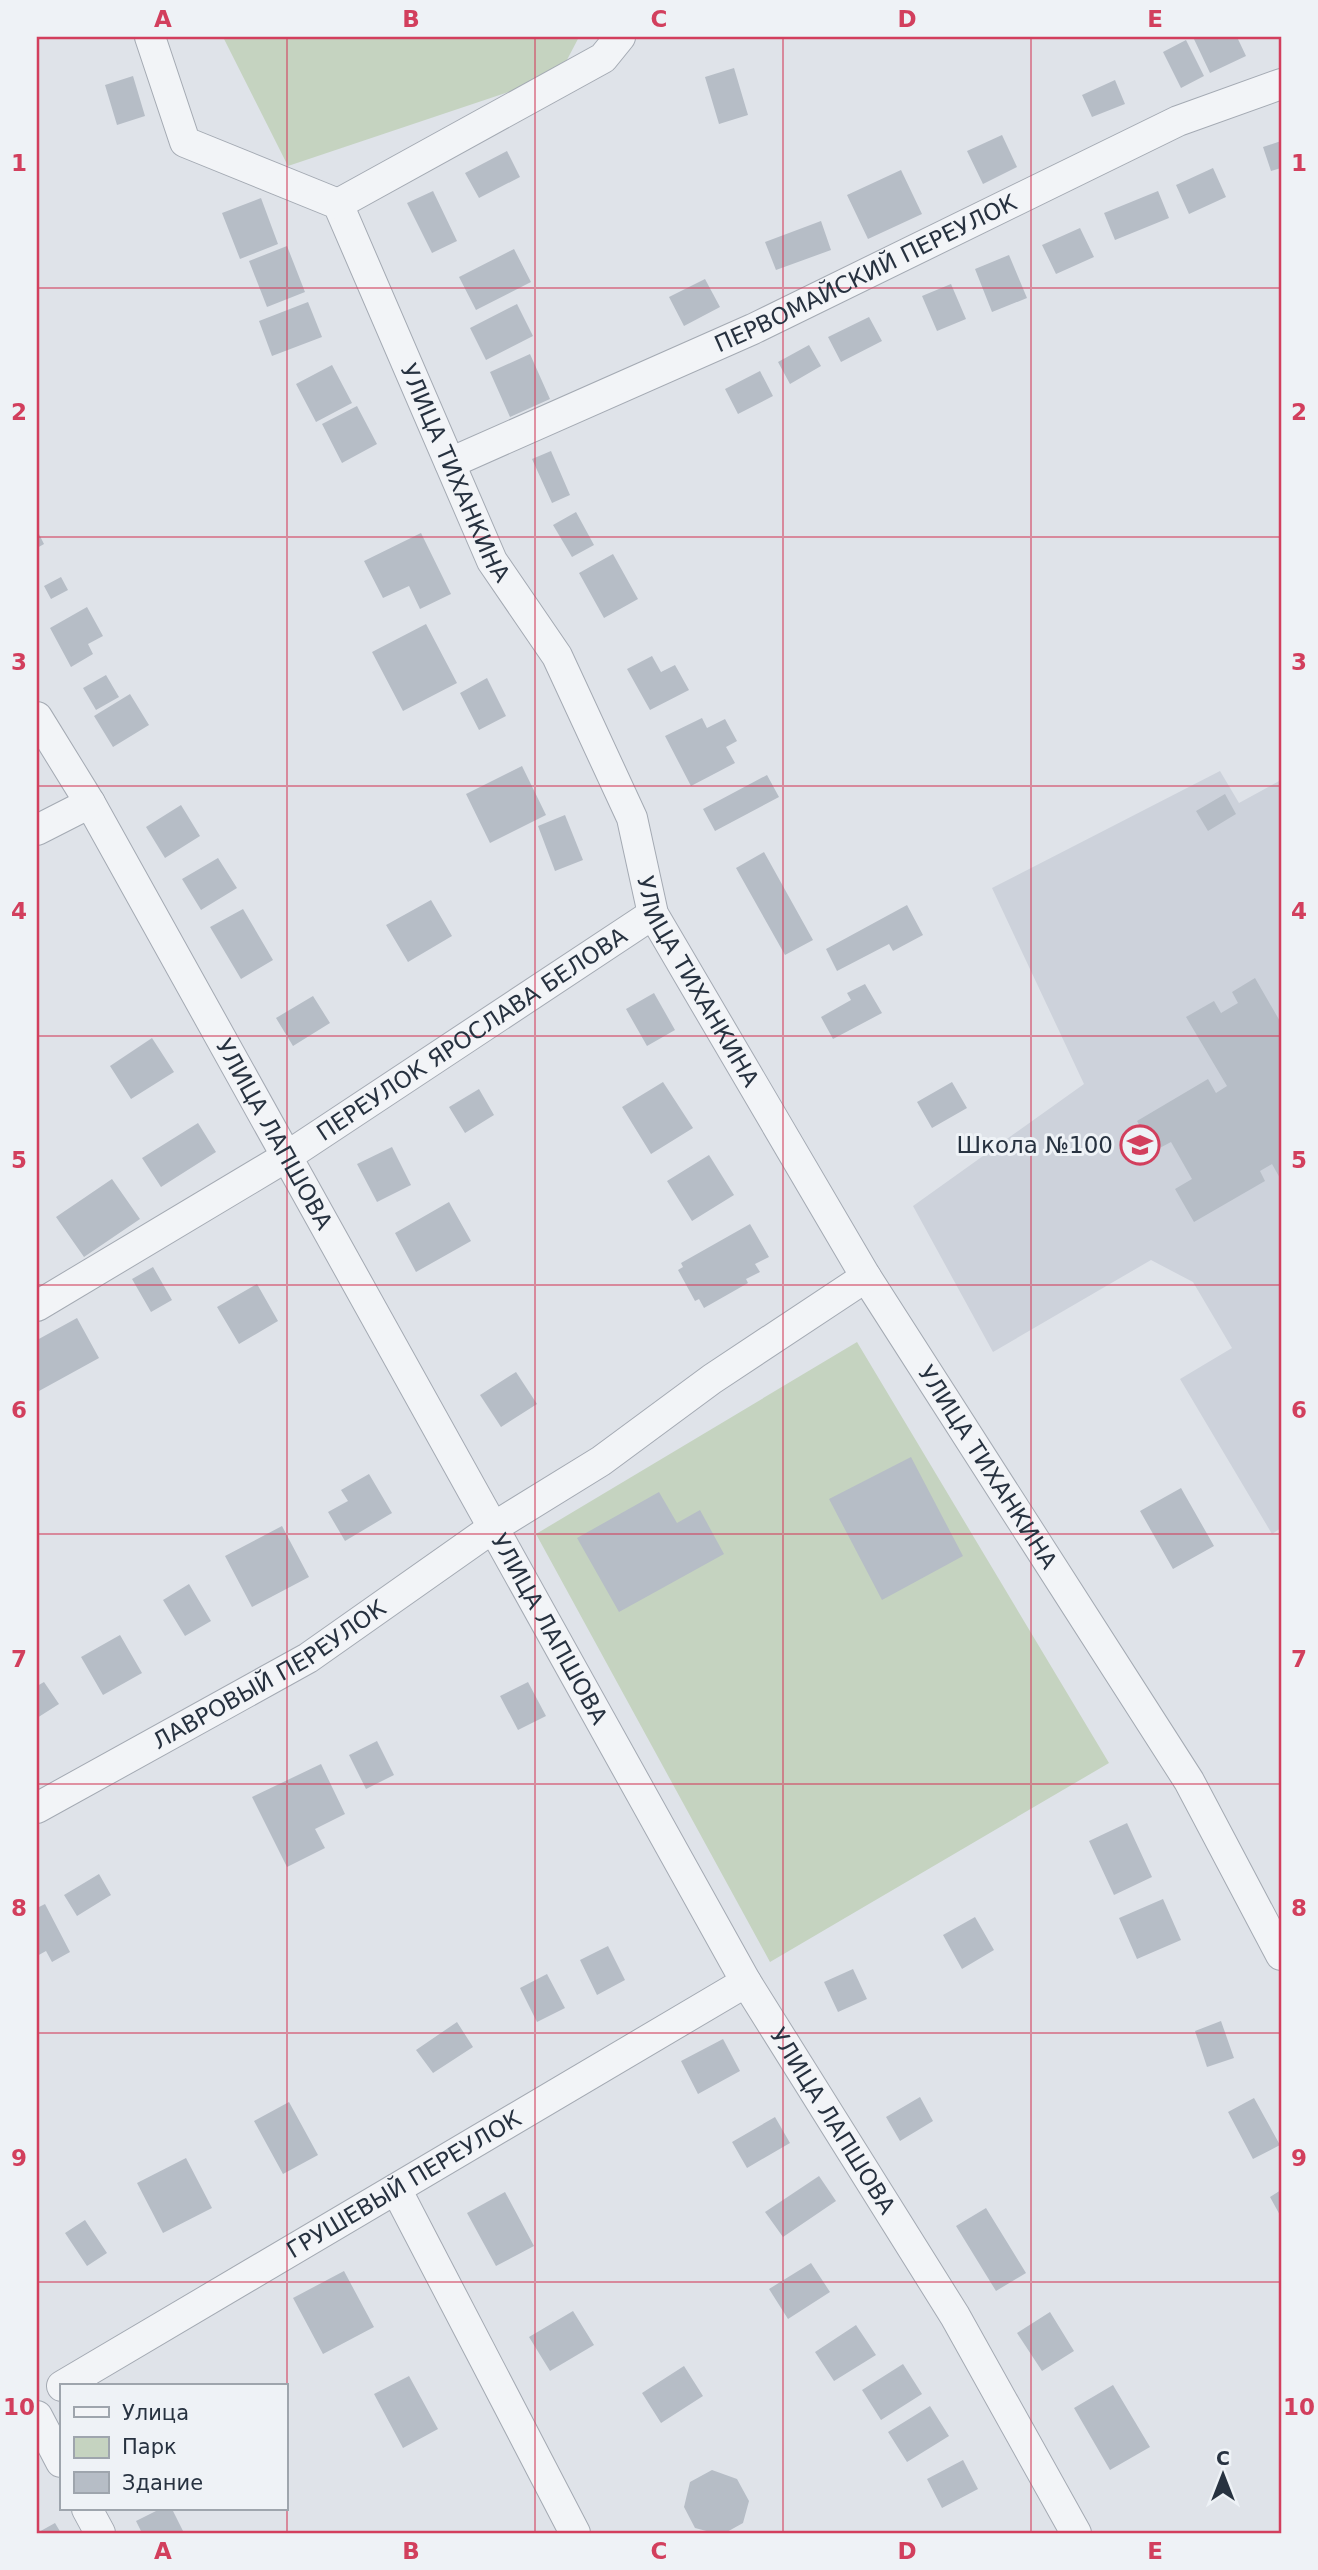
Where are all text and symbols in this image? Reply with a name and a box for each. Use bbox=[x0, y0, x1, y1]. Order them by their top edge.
text: A bbox=[154, 6, 172, 32]
text: B bbox=[402, 6, 420, 32]
text: C bbox=[651, 6, 667, 32]
text: D bbox=[897, 6, 917, 32]
text: E bbox=[1147, 6, 1163, 32]
text: 1 bbox=[11, 150, 27, 176]
text: 1 bbox=[1291, 150, 1307, 176]
street label: ПЕРВОМАЙСКИЙ ПЕРЕУЛОК bbox=[711, 189, 1021, 357]
street label: УЛИЦА ТИХАНКИНА bbox=[395, 360, 516, 587]
text: 2 bbox=[11, 399, 27, 425]
text: 2 bbox=[1291, 399, 1307, 425]
text: 3 bbox=[11, 649, 27, 675]
text: 3 bbox=[1291, 649, 1307, 675]
street label: УЛИЦА ТИХАНКИНА bbox=[632, 874, 764, 1091]
text: 4 bbox=[11, 898, 27, 924]
text: 4 bbox=[1291, 898, 1307, 924]
street label: ПЕРЕУЛОК ЯРОСЛАВА БЕЛОВА bbox=[312, 922, 632, 1146]
street label: УЛИЦА ЛАПШОВА bbox=[211, 1034, 338, 1234]
school or university icon: Школа №100 bbox=[1119, 1124, 1161, 1166]
place label: Школа №100 bbox=[957, 1132, 1113, 1158]
text: 5 bbox=[11, 1147, 27, 1173]
text: 5 bbox=[1291, 1147, 1307, 1173]
street label: УЛИЦА ТИХАНКИНА bbox=[913, 1361, 1063, 1574]
text: 6 bbox=[11, 1397, 27, 1423]
text: 6 bbox=[1291, 1397, 1307, 1423]
street label: УЛИЦА ЛАПШОВА bbox=[486, 1529, 613, 1729]
street label: ЛАВРОВЫЙ ПЕРЕУЛОК bbox=[148, 1594, 391, 1754]
text: 7 bbox=[11, 1646, 27, 1672]
text: 7 bbox=[1291, 1646, 1307, 1672]
text: 8 bbox=[11, 1895, 27, 1921]
text: 8 bbox=[1291, 1895, 1307, 1921]
street label: УЛИЦА ЛАПШОВА bbox=[765, 2023, 901, 2219]
street label: ГРУШЕВЫЙ ПЕРЕУЛОК bbox=[282, 2105, 526, 2263]
text: 9 bbox=[11, 2145, 27, 2171]
text: 9 bbox=[1291, 2145, 1307, 2171]
legend bbox=[60, 2384, 287, 2510]
text: 10 bbox=[3, 2394, 35, 2420]
text: 10 bbox=[1283, 2394, 1315, 2420]
text: Улица bbox=[122, 2401, 189, 2425]
text: Парк bbox=[122, 2435, 177, 2459]
north arrow bbox=[1188, 2440, 1258, 2510]
text: С bbox=[1216, 2447, 1230, 2469]
text: Здание bbox=[122, 2471, 203, 2495]
text: A bbox=[154, 2538, 172, 2564]
text: B bbox=[402, 2538, 420, 2564]
text: C bbox=[651, 2538, 667, 2564]
text: D bbox=[897, 2538, 917, 2564]
text: E bbox=[1147, 2538, 1163, 2564]

